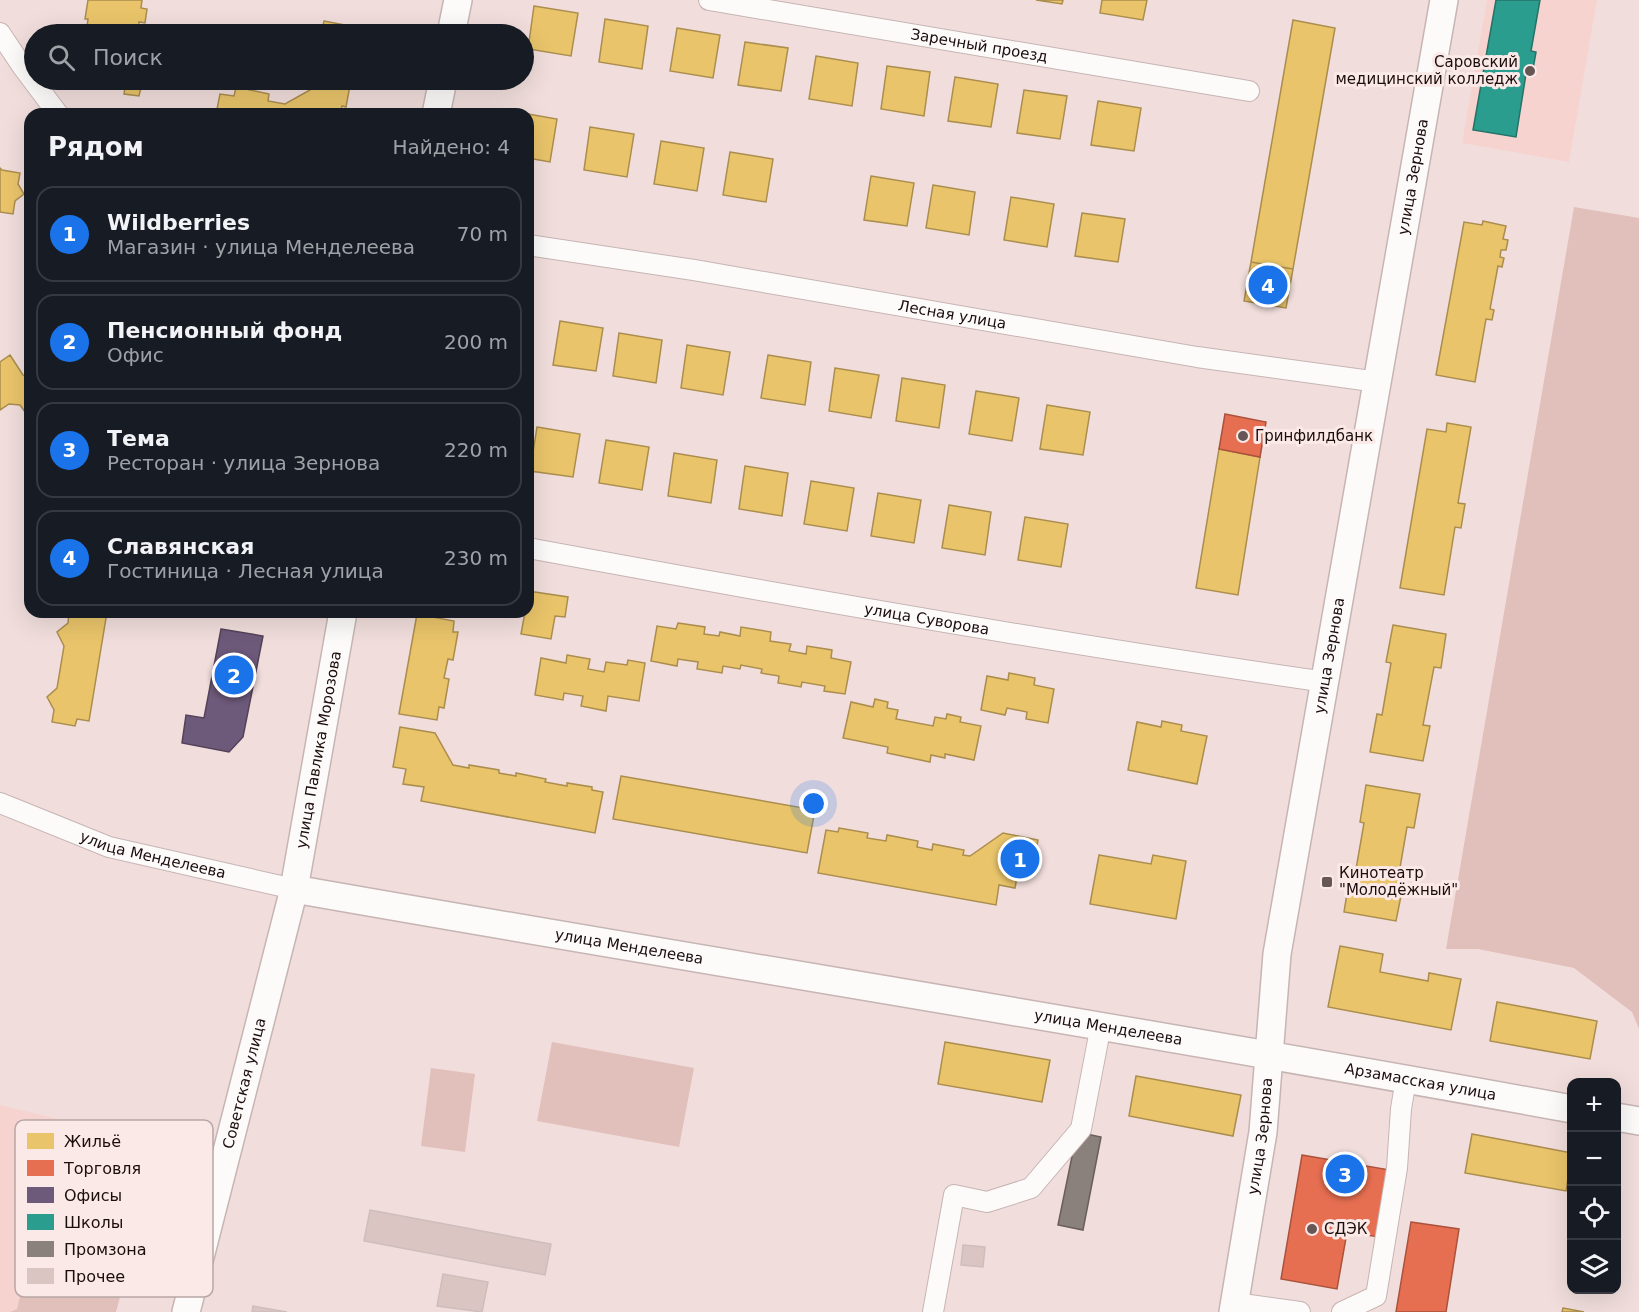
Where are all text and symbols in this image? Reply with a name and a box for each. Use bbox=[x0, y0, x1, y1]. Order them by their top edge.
search box bbox=[24, 24, 534, 90]
street label: Заречный проезд bbox=[909, 25, 1049, 66]
icon: search bbox=[45, 41, 78, 74]
text: Поиск bbox=[93, 45, 163, 70]
place label: Саровский медицинский колледж bbox=[1335, 53, 1518, 88]
marker: Саровский медицинский колледж bbox=[1523, 64, 1537, 78]
street label: улица Зернова bbox=[1394, 117, 1432, 236]
text: Рядом bbox=[48, 132, 144, 162]
text: Найдено: 4 bbox=[392, 135, 510, 159]
text: Wildberries bbox=[107, 210, 250, 235]
text: 1 bbox=[63, 222, 76, 246]
text: 70 m bbox=[457, 222, 508, 246]
text: Магазин · улица Менделеева bbox=[107, 235, 415, 259]
pin: 4 bbox=[1248, 262, 1288, 308]
street label: Лесная улица bbox=[897, 296, 1008, 333]
text: Пенсионный фонд bbox=[107, 318, 342, 343]
text: 2 bbox=[63, 330, 76, 354]
text: 200 m bbox=[444, 330, 508, 354]
text: Офис bbox=[107, 343, 164, 367]
text: Тема bbox=[107, 426, 170, 451]
place label: Гринфилдбанк bbox=[1255, 427, 1373, 445]
marker: Гринфилдбанк bbox=[1236, 429, 1250, 443]
text: 3 bbox=[63, 438, 76, 462]
text: 220 m bbox=[444, 438, 508, 462]
text: Ресторан · улица Зернова bbox=[107, 451, 380, 475]
text: Славянская bbox=[107, 534, 254, 559]
text: 4 bbox=[63, 546, 76, 570]
text: 230 m bbox=[444, 546, 508, 570]
text: Гостиница · Лесная улица bbox=[107, 559, 384, 583]
street label: улица Зернова bbox=[1310, 596, 1348, 715]
street label: улица Суворова bbox=[863, 600, 991, 639]
street label: улица Павлика Морозова bbox=[292, 650, 345, 850]
pin: 2 bbox=[214, 652, 254, 698]
your location bbox=[799, 789, 828, 818]
street label: улица Менделеева bbox=[77, 827, 228, 882]
pin: 1 bbox=[1000, 836, 1040, 882]
place label: Кинотеатр "Молодёжный" bbox=[1339, 864, 1458, 899]
marker: Кинотеатр "Молодёжный" bbox=[1320, 875, 1334, 889]
street label: улица Менделеева bbox=[554, 925, 705, 968]
street label: улица Менделеева bbox=[1033, 1006, 1184, 1049]
street label: Советская улица bbox=[219, 1016, 270, 1151]
street label: Арзамасская улица bbox=[1343, 1059, 1498, 1104]
street label: улица Зернова bbox=[1244, 1077, 1276, 1196]
map controls bbox=[1567, 1078, 1621, 1294]
button: + bbox=[1567, 1078, 1621, 1132]
legend bbox=[15, 1120, 213, 1297]
text: Жильё bbox=[64, 1132, 121, 1151]
button: − bbox=[1567, 1132, 1621, 1186]
pin: 3 bbox=[1326, 1152, 1364, 1196]
text: Торговля bbox=[63, 1159, 141, 1178]
text: Офисы bbox=[64, 1186, 122, 1205]
button: locate bbox=[1567, 1186, 1621, 1240]
text: Школы bbox=[64, 1213, 123, 1232]
place label: СДЭК bbox=[1324, 1220, 1368, 1238]
marker: СДЭК bbox=[1305, 1222, 1319, 1236]
text: Промзона bbox=[64, 1240, 147, 1259]
button: layers bbox=[1567, 1240, 1621, 1294]
text: Прочее bbox=[64, 1267, 125, 1286]

